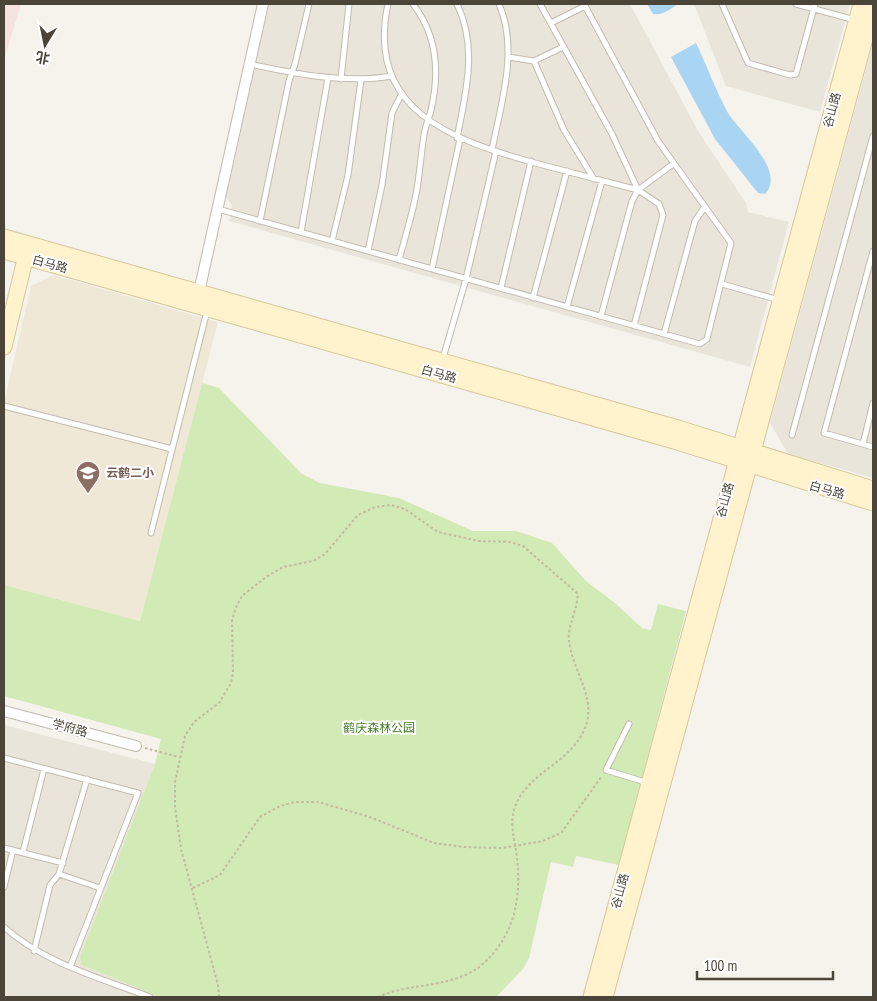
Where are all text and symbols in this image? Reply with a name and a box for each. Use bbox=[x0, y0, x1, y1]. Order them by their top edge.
north arrow bbox=[20, 20, 70, 70]
text: 北 bbox=[34, 48, 51, 68]
street label: 谷山路 bbox=[820, 91, 843, 129]
street label: 白马路 bbox=[31, 251, 70, 276]
street label: 白马路 bbox=[420, 361, 459, 386]
school or university icon: 云鹤二小 bbox=[75, 460, 101, 494]
place label: 云鹤二小 bbox=[106, 465, 154, 480]
street label: 白马路 bbox=[808, 477, 847, 502]
street label: 谷山路 bbox=[713, 481, 736, 519]
street label: 学府路 bbox=[51, 716, 89, 739]
park label: 鹤庆森林公园 bbox=[343, 720, 415, 735]
street label: 谷山路 bbox=[608, 872, 631, 910]
scale bar bbox=[697, 948, 833, 980]
text: 100 m bbox=[704, 956, 737, 975]

